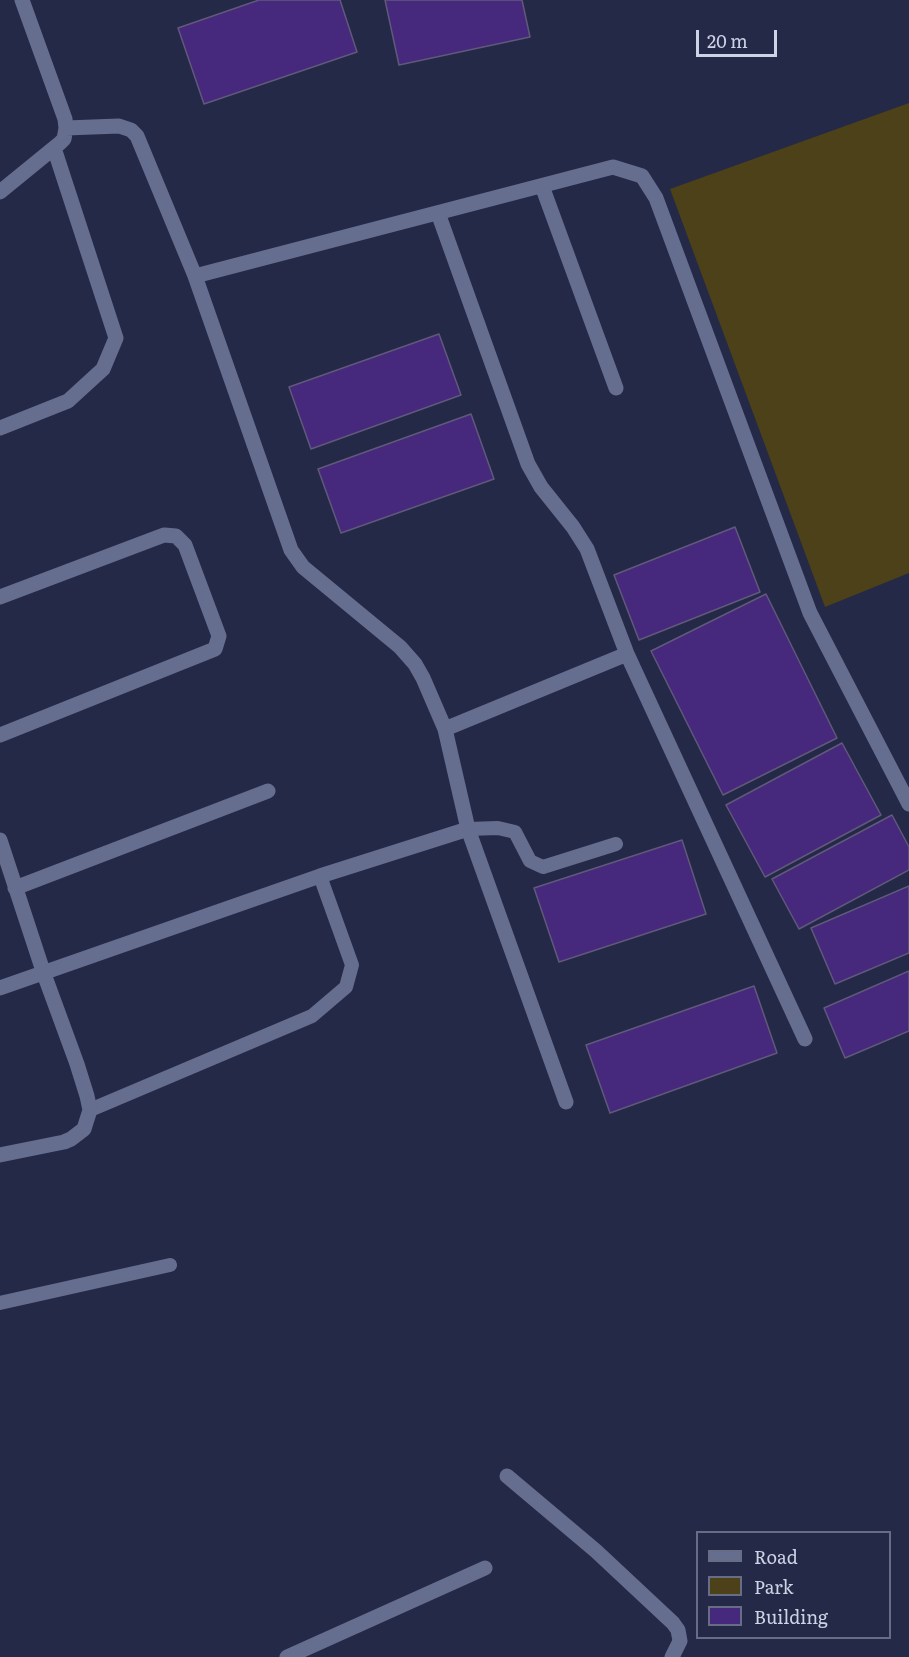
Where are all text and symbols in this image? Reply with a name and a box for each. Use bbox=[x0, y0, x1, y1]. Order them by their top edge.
scale bar bbox=[699, 18, 780, 56]
text: 20 m bbox=[707, 27, 748, 54]
legend bbox=[696, 1531, 891, 1639]
text: Road bbox=[754, 1543, 798, 1570]
text: Park bbox=[754, 1573, 793, 1600]
text: Building bbox=[754, 1603, 828, 1630]

